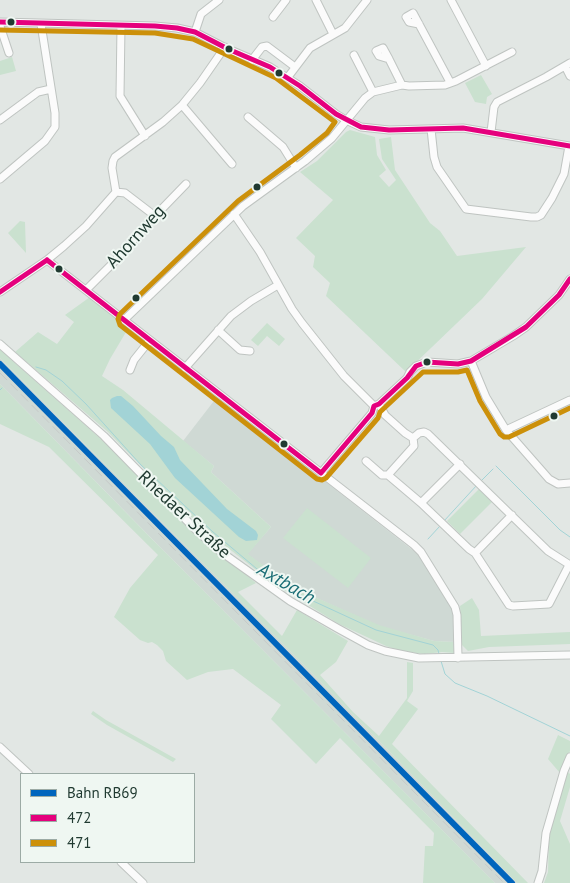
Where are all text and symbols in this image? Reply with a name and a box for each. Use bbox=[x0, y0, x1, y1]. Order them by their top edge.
unlabelled marker bbox=[6, 17, 16, 27]
unlabelled marker bbox=[224, 44, 234, 54]
unlabelled marker bbox=[274, 68, 284, 78]
unlabelled marker bbox=[252, 182, 262, 192]
street label: Ahornweg bbox=[102, 201, 170, 273]
unlabelled marker bbox=[54, 264, 64, 274]
unlabelled marker bbox=[131, 293, 141, 303]
unlabelled marker bbox=[422, 357, 432, 367]
unlabelled marker bbox=[549, 411, 559, 421]
unlabelled marker bbox=[279, 439, 289, 449]
street label: Rhedaer Straße bbox=[133, 467, 235, 563]
water label: Axtbach bbox=[253, 558, 319, 610]
legend bbox=[20, 773, 195, 863]
text: Bahn RB69 bbox=[67, 783, 138, 802]
text: 472 bbox=[67, 808, 92, 827]
text: 471 bbox=[67, 833, 92, 852]

